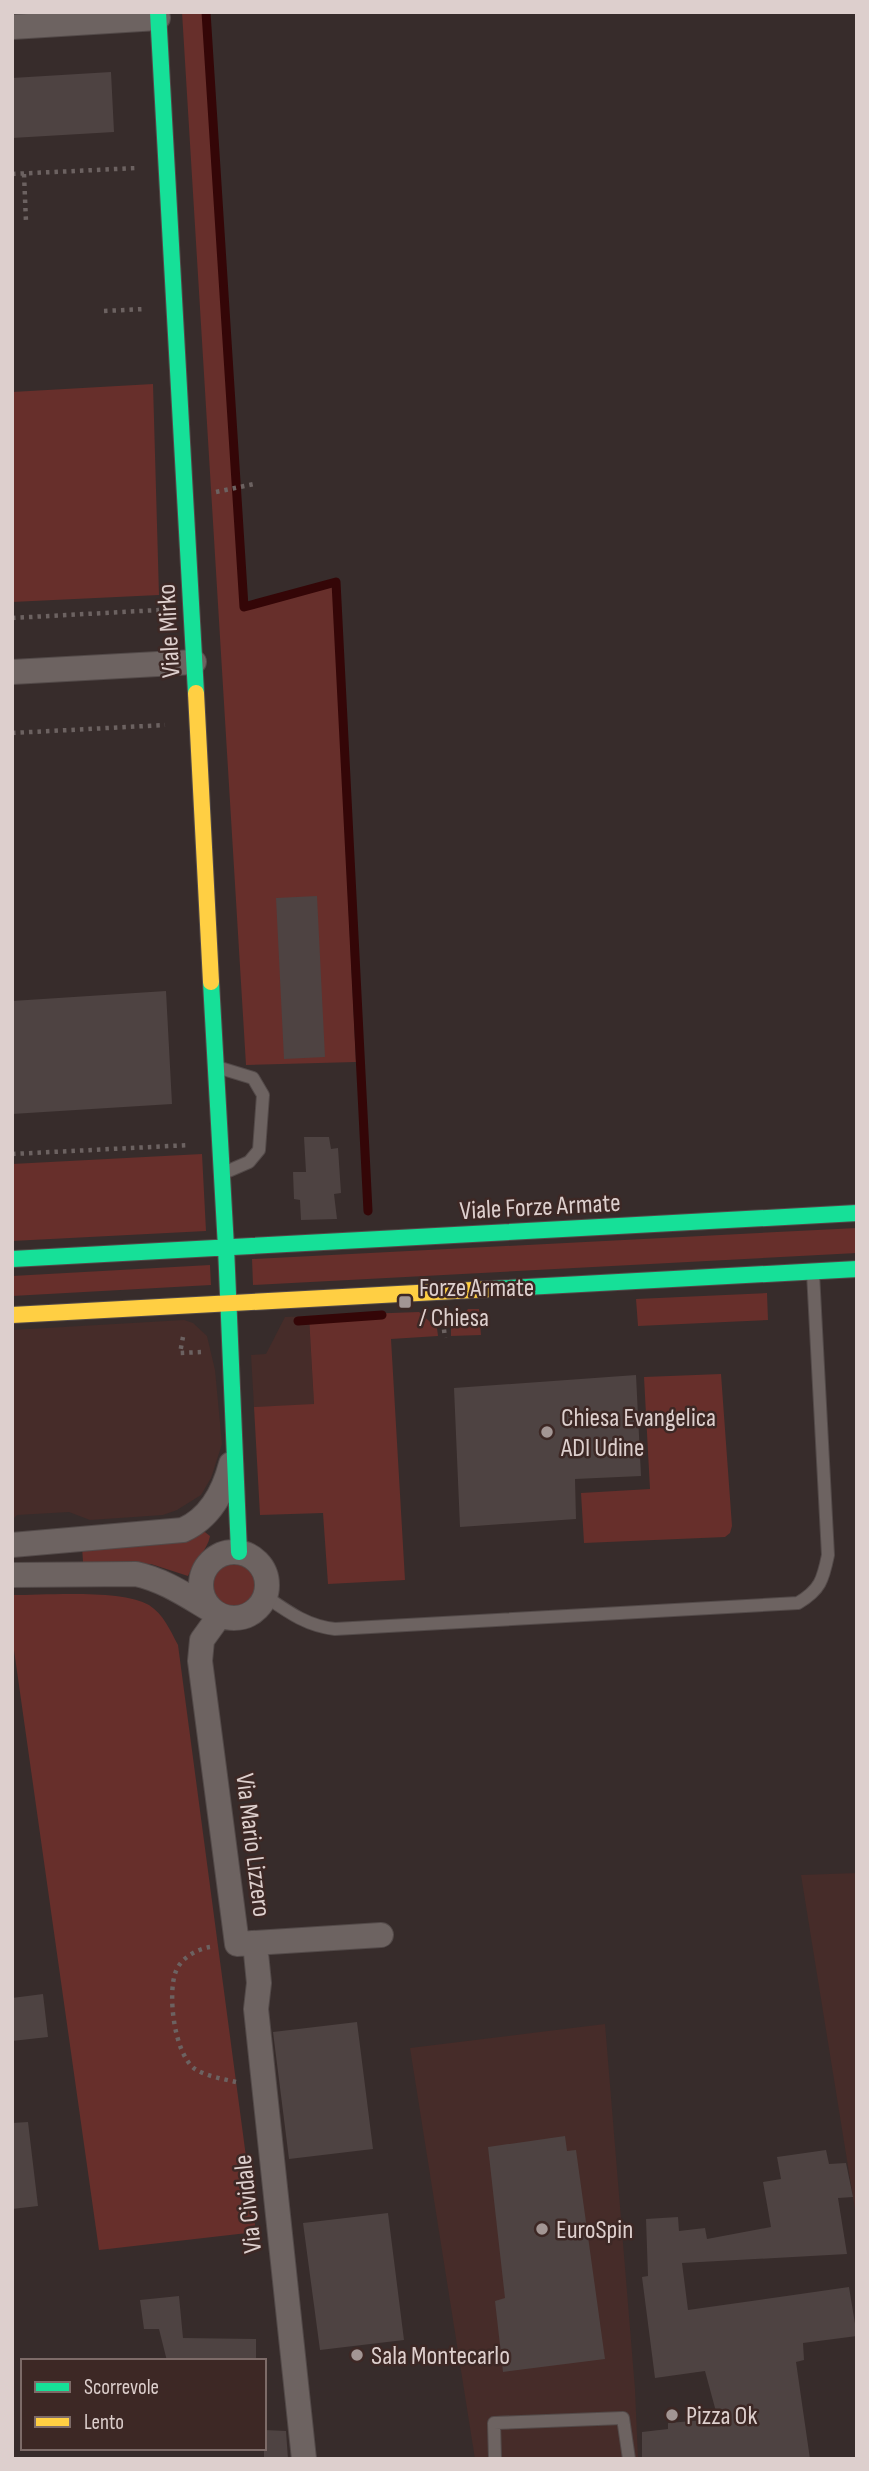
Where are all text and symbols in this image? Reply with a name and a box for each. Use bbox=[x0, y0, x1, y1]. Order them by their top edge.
street label: Viale Mirko bbox=[152, 583, 187, 679]
street label: Viale Forze Armate bbox=[459, 1188, 621, 1227]
place label: Forze Armate / Chiesa bbox=[419, 1273, 534, 1334]
marker: Forze Armate / Chiesa bbox=[397, 1294, 413, 1310]
place label: Chiesa Evangelica ADI Udine bbox=[560, 1403, 716, 1464]
marker: Chiesa Evangelica ADI Udine bbox=[539, 1424, 555, 1440]
street label: Via Mario Lizzero bbox=[228, 1772, 277, 1919]
street label: Via Cividale bbox=[228, 2153, 269, 2255]
place label: EuroSpin bbox=[556, 2215, 633, 2246]
marker: EuroSpin bbox=[534, 2221, 550, 2237]
place label: Sala Montecarlo bbox=[371, 2341, 510, 2372]
marker: Sala Montecarlo bbox=[349, 2347, 365, 2363]
legend bbox=[21, 2359, 266, 2450]
text: Scorrevole bbox=[84, 2375, 159, 2400]
place label: Pizza Ok bbox=[686, 2401, 757, 2432]
marker: Pizza Ok bbox=[664, 2407, 680, 2423]
text: Lento bbox=[84, 2410, 124, 2435]

